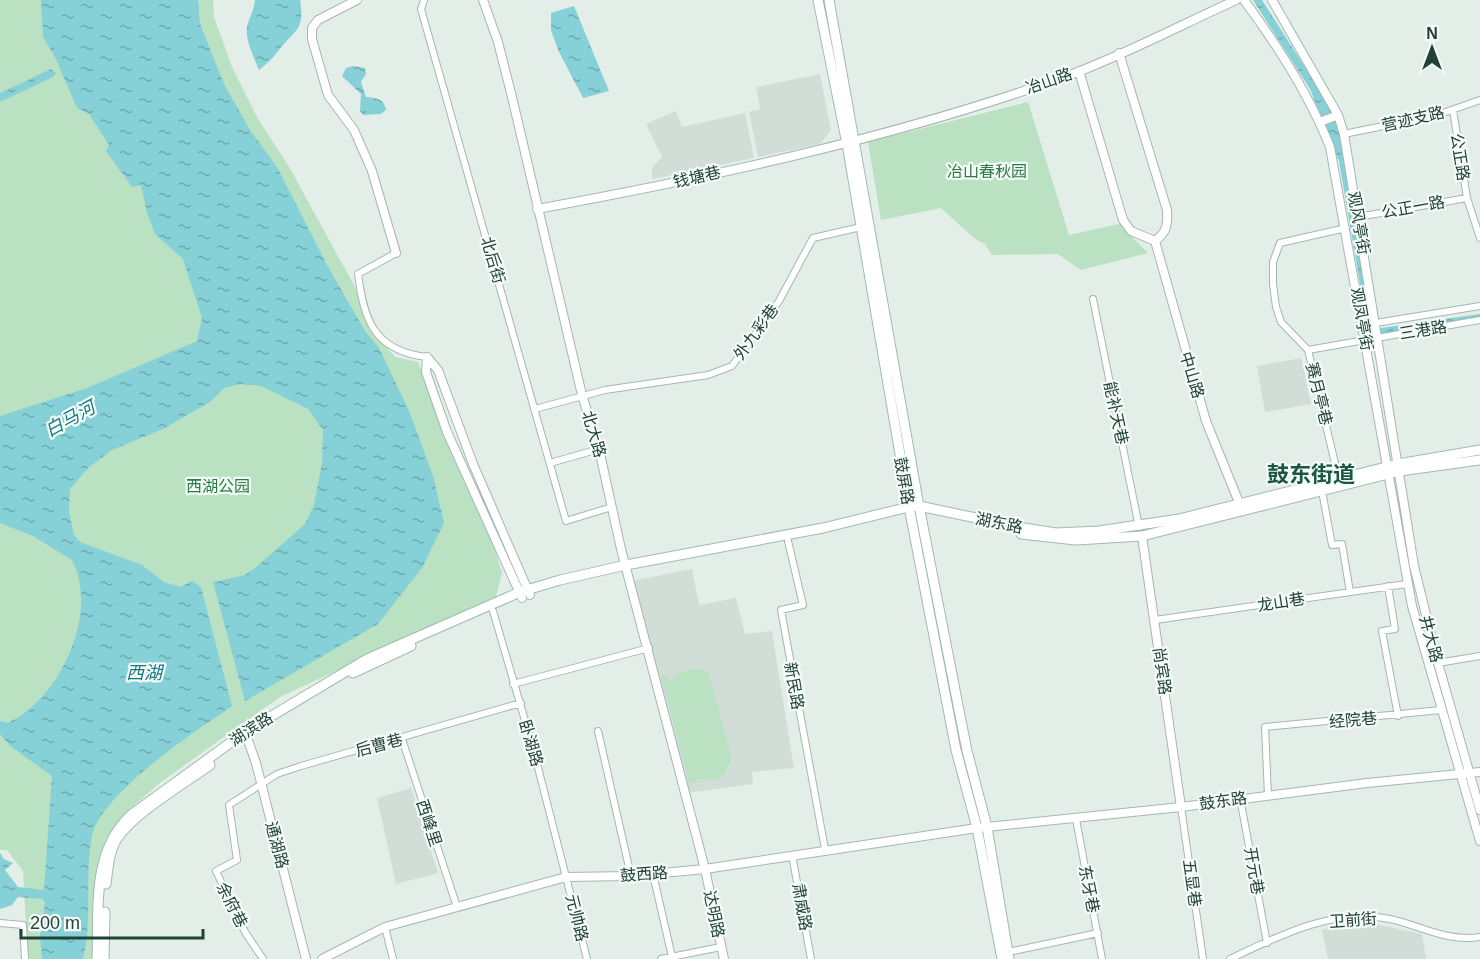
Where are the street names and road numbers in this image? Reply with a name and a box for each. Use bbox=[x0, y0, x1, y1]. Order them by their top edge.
street label: 冶山路 bbox=[1024, 65, 1074, 97]
street label: 营迹支路 bbox=[1380, 104, 1446, 134]
street label: 公正路 bbox=[1448, 132, 1472, 182]
street label: 钱塘巷 bbox=[672, 163, 722, 191]
street label: 观风亭街 bbox=[1345, 190, 1373, 256]
street label: 公正一路 bbox=[1380, 193, 1446, 221]
street label: 北后街 bbox=[478, 235, 508, 285]
street label: 观凤亭街 bbox=[1348, 286, 1376, 352]
street label: 外九彩巷 bbox=[730, 301, 782, 363]
street label: 三港路 bbox=[1398, 318, 1448, 342]
street label: 中山路 bbox=[1177, 350, 1207, 400]
street label: 赛月亭巷 bbox=[1303, 361, 1335, 427]
street label: 能补天巷 bbox=[1101, 380, 1131, 446]
street label: 北大路 bbox=[579, 409, 609, 459]
street label: 鼓屏路 bbox=[891, 456, 917, 506]
street label: 湖东路 bbox=[974, 510, 1024, 536]
street label: 龙山巷 bbox=[1256, 590, 1306, 614]
street label: 井大路 bbox=[1417, 614, 1445, 664]
street label: 尚宾路 bbox=[1150, 646, 1174, 696]
street label: 新民路 bbox=[781, 661, 807, 711]
street label: 湖滨路 bbox=[226, 709, 276, 749]
street label: 经院巷 bbox=[1328, 709, 1378, 731]
street label: 卧湖路 bbox=[516, 718, 546, 768]
street label: 后曹巷 bbox=[354, 731, 404, 759]
street label: 鼓东路 bbox=[1198, 789, 1248, 813]
street label: 西峰里 bbox=[413, 798, 445, 848]
street label: 通湖路 bbox=[263, 820, 291, 870]
street label: 开元巷 bbox=[1241, 846, 1267, 896]
street label: 五显巷 bbox=[1180, 858, 1204, 908]
street label: 鼓西路 bbox=[619, 864, 669, 884]
street label: 东牙巷 bbox=[1076, 864, 1102, 914]
street label: 余府巷 bbox=[214, 880, 250, 930]
street label: 肃威路 bbox=[789, 882, 815, 932]
street label: 达明路 bbox=[701, 889, 727, 939]
street label: 元帅路 bbox=[563, 893, 591, 943]
street label: 卫前街 bbox=[1328, 910, 1378, 930]

